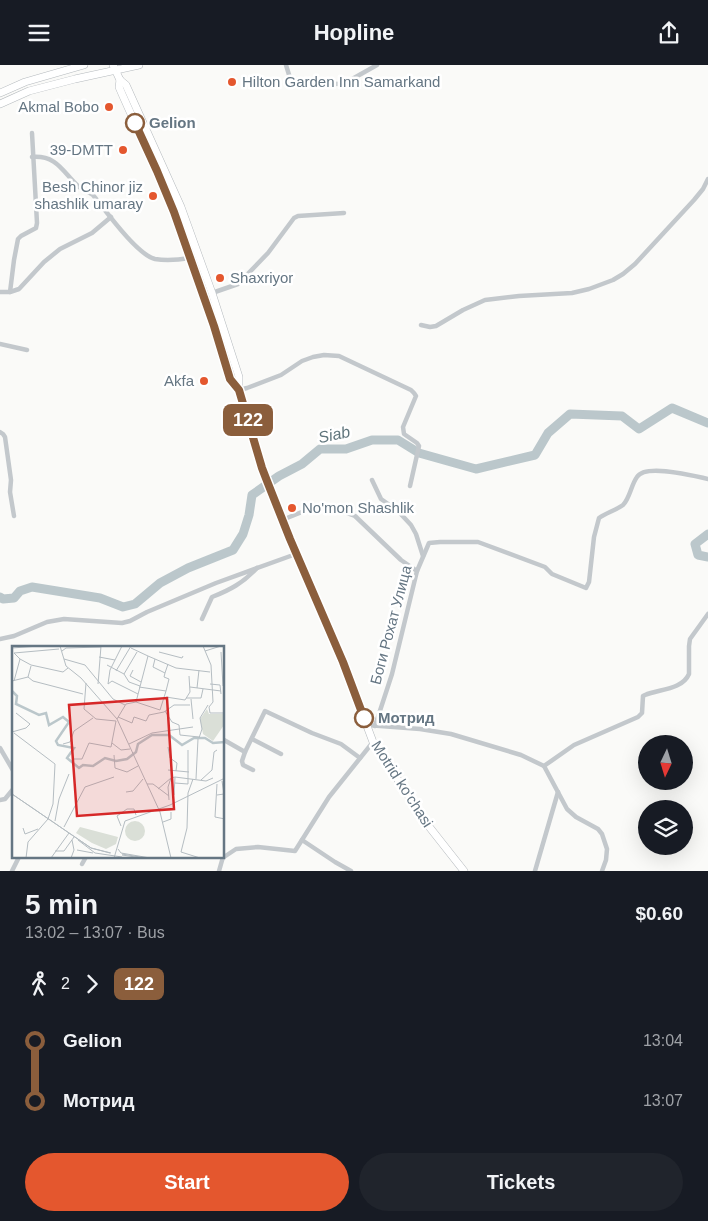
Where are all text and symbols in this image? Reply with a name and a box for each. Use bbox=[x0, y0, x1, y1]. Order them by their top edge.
icon: menu bbox=[25, 19, 53, 47]
icon: share bbox=[655, 19, 683, 47]
text: Hopline bbox=[314, 20, 394, 45]
place label: Hilton Garden Inn Samarkand bbox=[242, 73, 440, 90]
marker: Hilton Garden Inn Samarkand bbox=[226, 76, 238, 88]
place label: Akmal Bobo bbox=[18, 98, 99, 115]
marker: Akmal Bobo bbox=[103, 101, 115, 113]
marker: Gelion bbox=[125, 113, 145, 133]
place label: Gelion bbox=[149, 114, 196, 131]
place label: 39-DMTT bbox=[50, 141, 113, 158]
marker: 39-DMTT bbox=[117, 144, 129, 156]
place label: Besh Chinor jiz shashlik umaray bbox=[35, 178, 143, 212]
marker: Besh Chinor jiz shashlik umaray bbox=[147, 190, 159, 202]
place label: Shaxriyor bbox=[230, 269, 293, 286]
marker: Shaxriyor bbox=[214, 272, 226, 284]
place label: Akfa bbox=[164, 372, 195, 389]
marker: Akfa bbox=[198, 375, 210, 387]
line badge: 122 bbox=[219, 404, 277, 436]
text: 122 bbox=[233, 410, 263, 430]
water label: Siab bbox=[317, 423, 352, 446]
place label: No'mon Shashlik bbox=[302, 499, 415, 516]
marker: No'mon Shashlik bbox=[286, 502, 298, 514]
street label: Боги Рохат Улица bbox=[366, 563, 415, 686]
inset map bbox=[12, 646, 225, 859]
marker: Мотрид bbox=[354, 708, 374, 728]
place label: Мотрид bbox=[378, 709, 435, 726]
north arrow bbox=[638, 735, 692, 790]
map controls bbox=[638, 735, 693, 855]
street label: Motrid ko'chasi bbox=[368, 737, 437, 830]
button: layers bbox=[638, 800, 693, 855]
text: 5 min bbox=[25, 889, 98, 920]
text: $0.60 bbox=[635, 903, 683, 924]
text: 13:02 – 13:07 · Bus bbox=[25, 924, 165, 941]
icon: walk bbox=[25, 970, 53, 998]
icon: forward bbox=[78, 970, 106, 998]
text: 122 bbox=[124, 974, 154, 994]
text: 2 bbox=[61, 975, 70, 992]
text: Gelion bbox=[63, 1030, 122, 1051]
text: 13:04 bbox=[643, 1032, 683, 1049]
text: Мотрид bbox=[63, 1090, 135, 1111]
text: 13:07 bbox=[643, 1092, 683, 1109]
button: Start bbox=[25, 1153, 349, 1211]
button: Tickets bbox=[359, 1153, 683, 1211]

